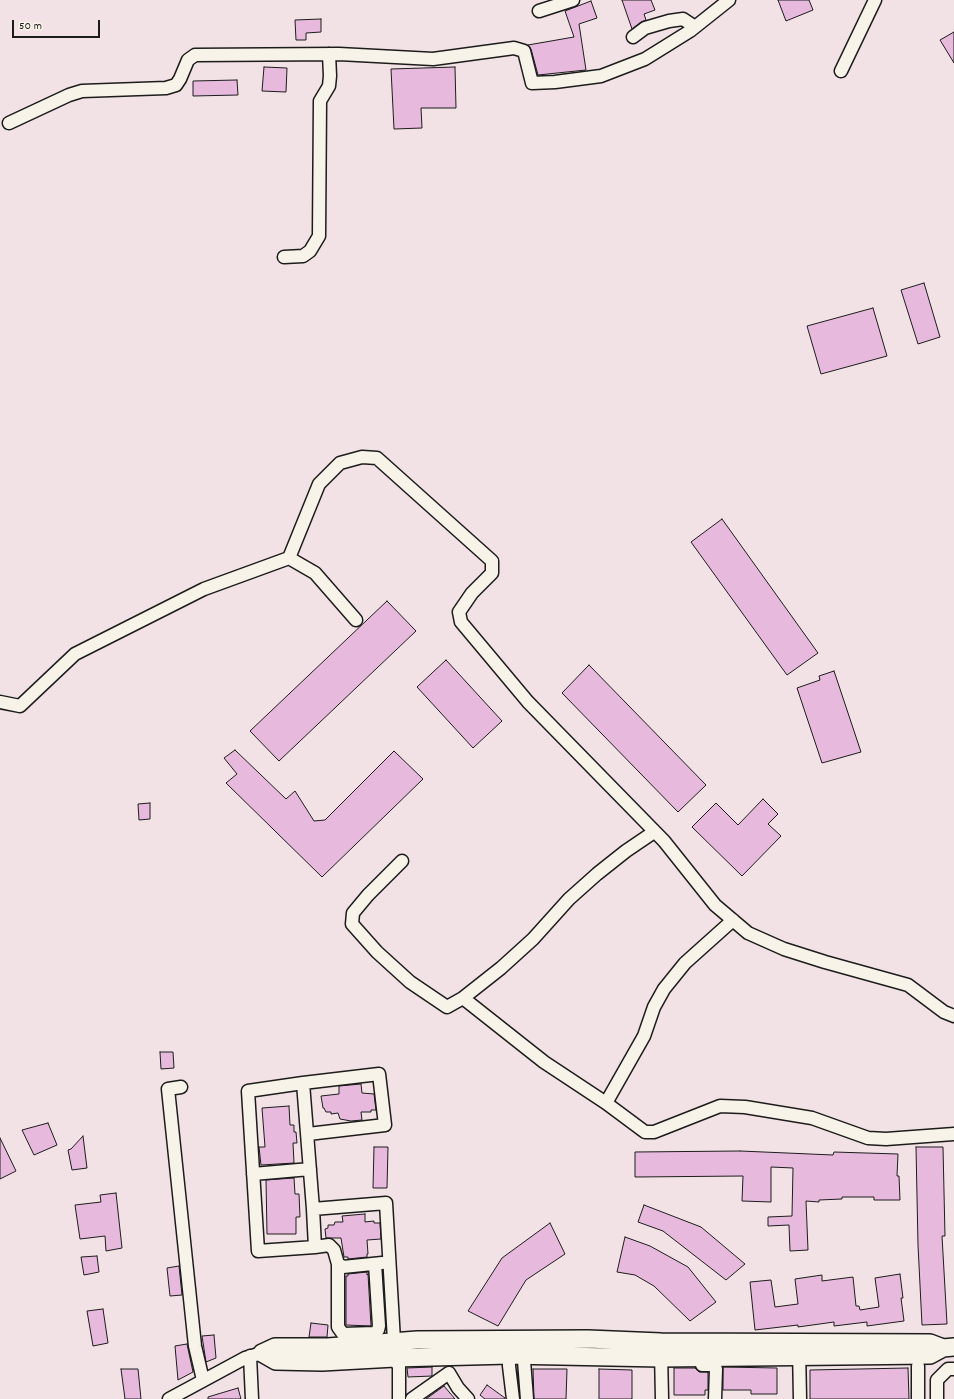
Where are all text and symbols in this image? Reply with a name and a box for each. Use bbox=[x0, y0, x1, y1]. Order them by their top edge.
scale bar bbox=[14, 12, 102, 38]
text: 50 m bbox=[19, 18, 42, 35]

